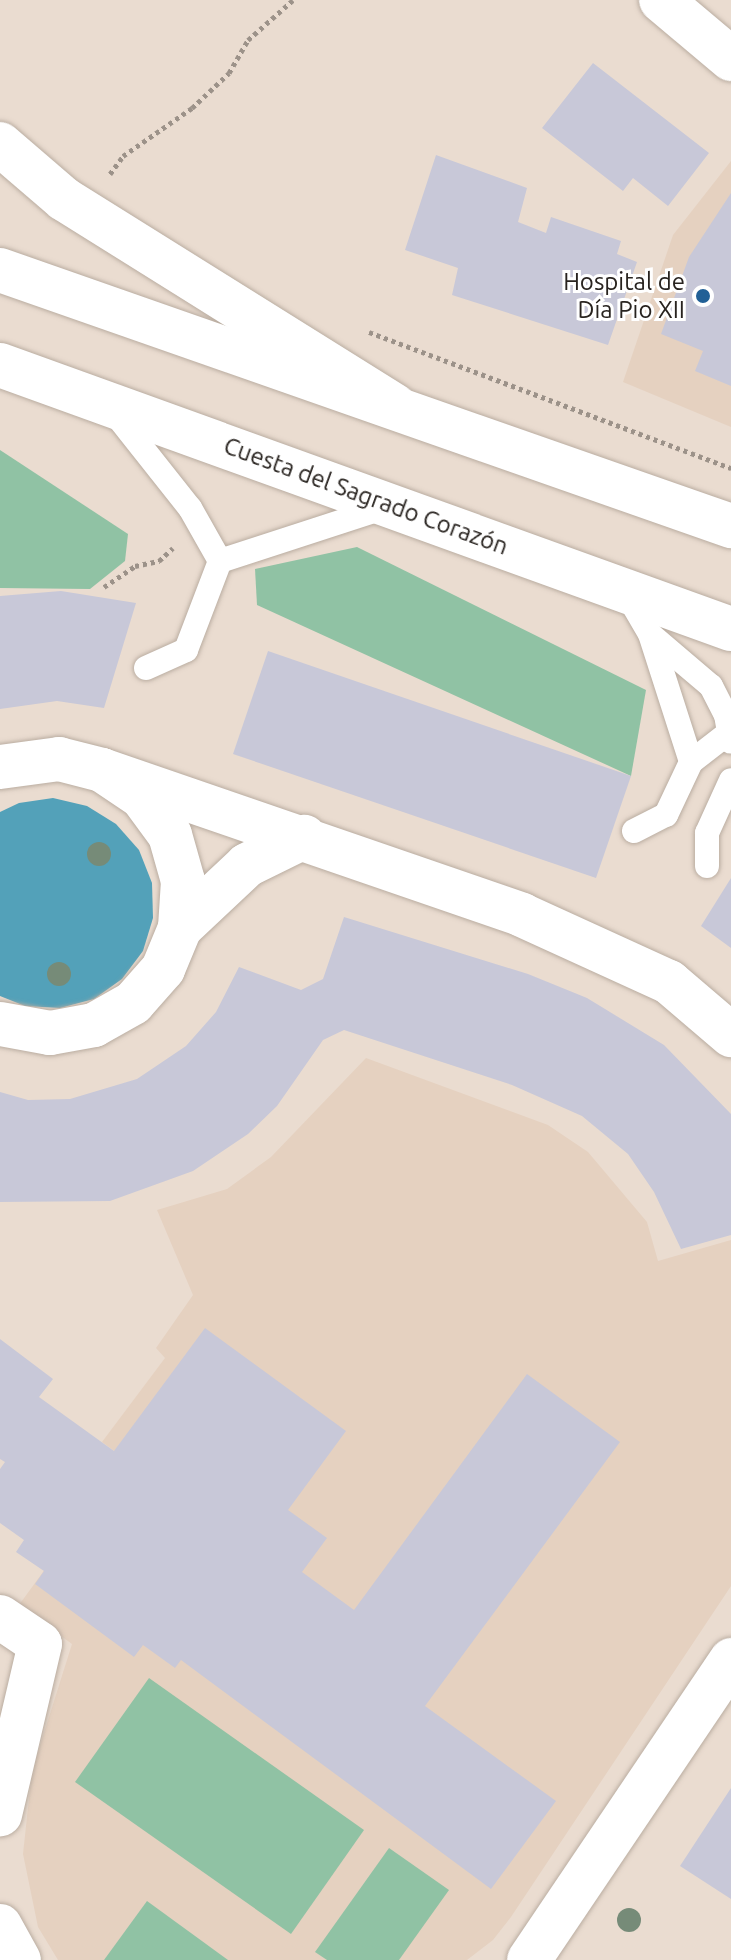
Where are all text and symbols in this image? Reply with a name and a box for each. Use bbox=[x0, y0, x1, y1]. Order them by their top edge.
place label: Hospital de Día Pio XII bbox=[563, 268, 685, 324]
marker: Hospital de Día Pio XII bbox=[692, 285, 714, 307]
street label: Cuesta del Sagrado Corazón bbox=[220, 431, 512, 561]

